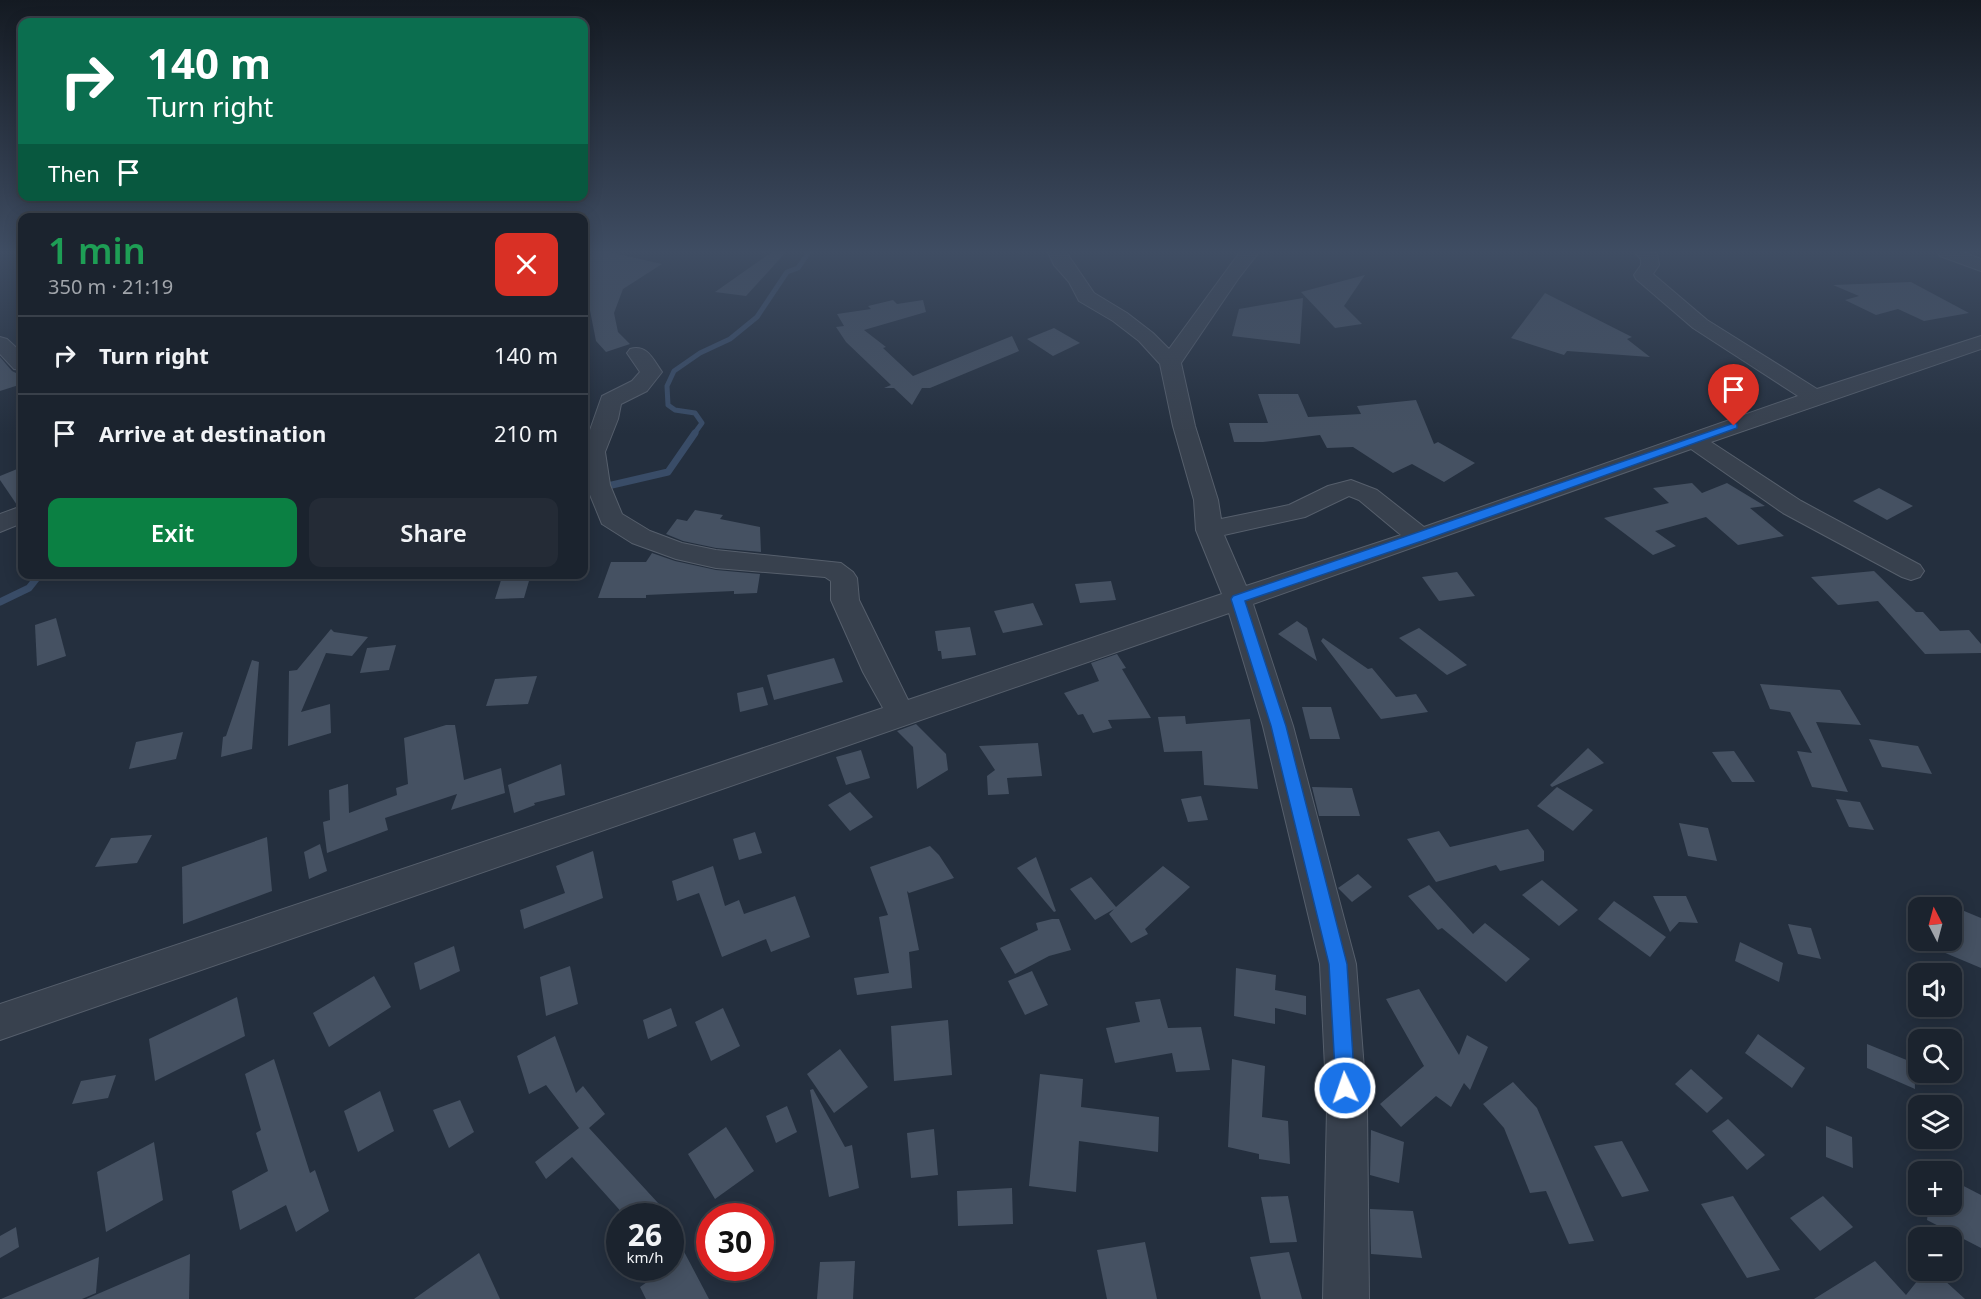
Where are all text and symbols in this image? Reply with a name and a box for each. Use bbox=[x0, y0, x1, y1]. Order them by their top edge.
text: 140 m bbox=[147, 34, 271, 91]
icon: right bbox=[48, 42, 126, 120]
text: Turn right bbox=[147, 88, 273, 125]
icon: arrive bbox=[112, 156, 145, 189]
text: Then bbox=[48, 158, 100, 188]
text: 1 min bbox=[48, 226, 146, 275]
button: close bbox=[495, 233, 558, 296]
text: 350 m · 21:19 bbox=[48, 273, 173, 300]
icon: right bbox=[48, 339, 81, 372]
text: Turn right bbox=[99, 340, 209, 370]
text: 140 m bbox=[494, 340, 558, 370]
pin bbox=[1708, 364, 1759, 426]
icon: arrive bbox=[1717, 373, 1750, 406]
icon: arrive bbox=[48, 417, 81, 450]
text: Arrive at destination bbox=[99, 418, 326, 448]
text: 210 m bbox=[494, 418, 558, 448]
button: Exit bbox=[48, 498, 297, 567]
button: Share bbox=[309, 498, 558, 567]
north arrow bbox=[1908, 897, 1962, 951]
map controls bbox=[1908, 897, 1962, 1281]
button: sound bbox=[1908, 963, 1962, 1017]
button: search bbox=[1908, 1029, 1962, 1083]
position arrow bbox=[1313, 1056, 1377, 1120]
button: layers bbox=[1908, 1095, 1962, 1149]
button: + bbox=[1908, 1161, 1962, 1215]
speed limit sign: 30 bbox=[696, 1203, 774, 1281]
text: 26 bbox=[628, 1214, 662, 1255]
button: − bbox=[1908, 1227, 1962, 1281]
text: km/h bbox=[627, 1247, 663, 1267]

